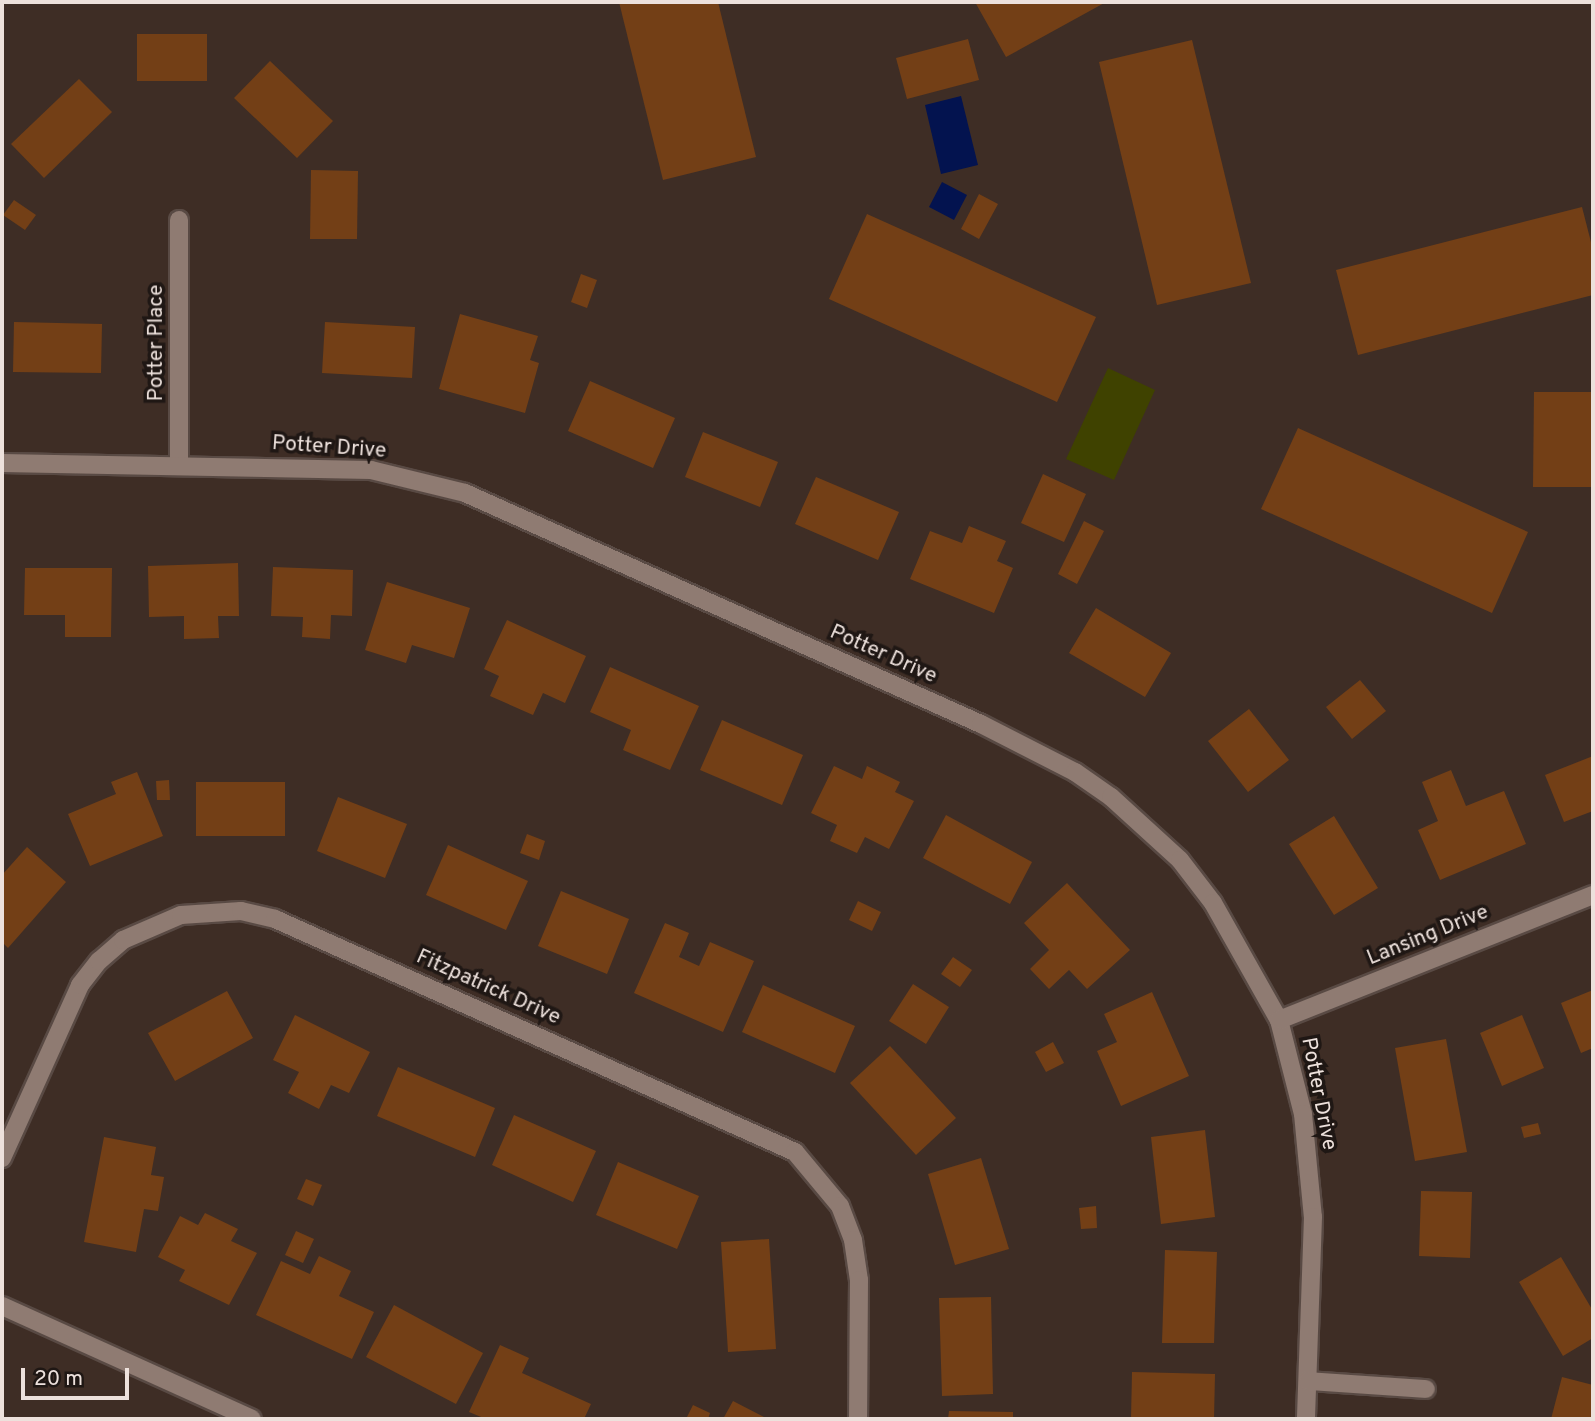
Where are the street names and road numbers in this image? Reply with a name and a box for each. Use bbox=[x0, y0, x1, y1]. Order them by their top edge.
street label: Potter Place bbox=[144, 285, 170, 401]
street label: Potter Drive bbox=[271, 431, 387, 465]
street label: Potter Drive bbox=[826, 620, 940, 690]
street label: Lansing Drive bbox=[1364, 900, 1492, 972]
street label: Fitzpatrick Drive bbox=[412, 945, 564, 1031]
street label: Potter Drive bbox=[1295, 1035, 1341, 1153]

